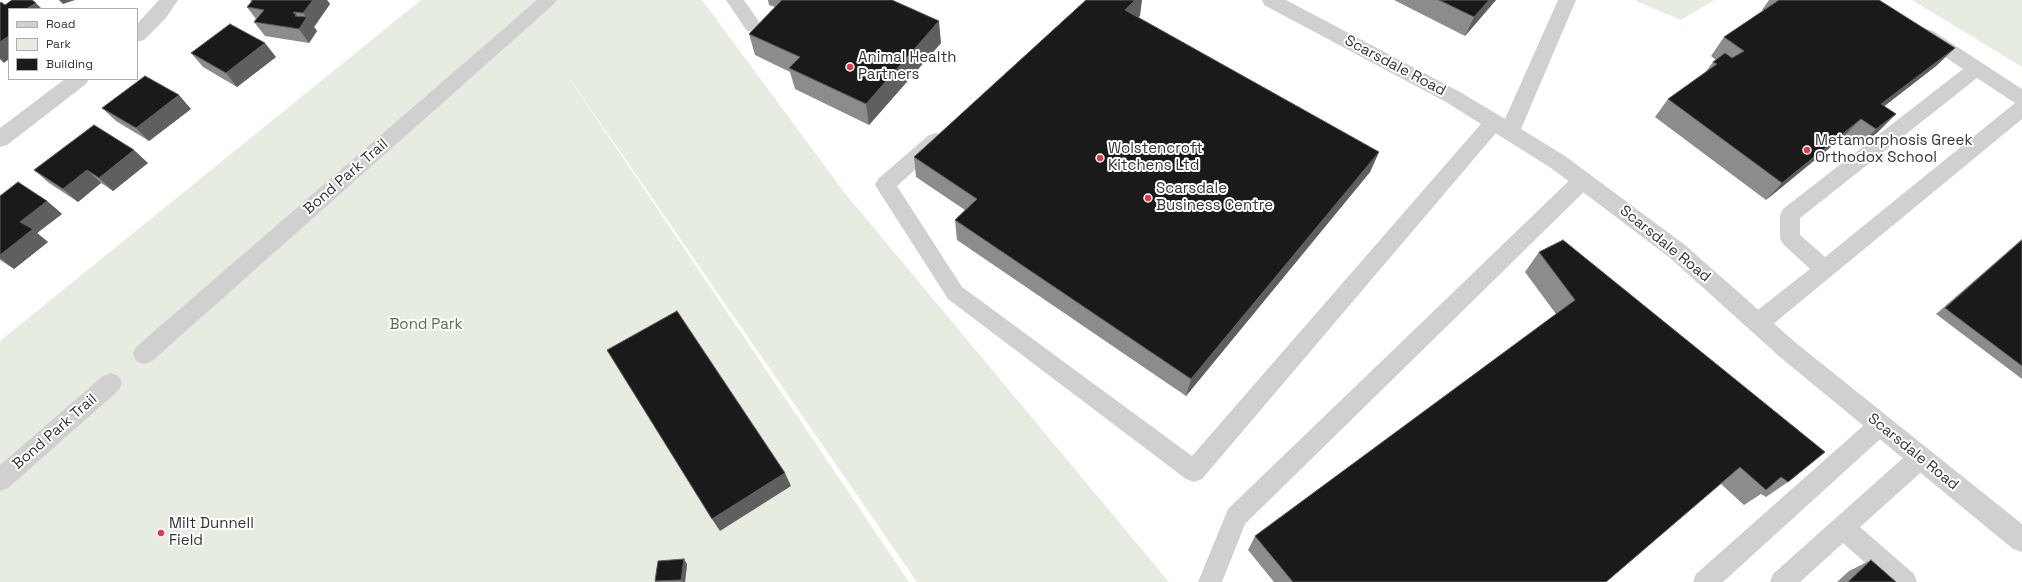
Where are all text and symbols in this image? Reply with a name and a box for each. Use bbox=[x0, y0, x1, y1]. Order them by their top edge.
legend bbox=[8, 8, 138, 80]
text: Road bbox=[46, 16, 75, 32]
street label: Scarsdale Road bbox=[1341, 32, 1449, 100]
text: Park bbox=[46, 36, 71, 52]
place label: Animal Health Partners bbox=[858, 49, 956, 84]
text: Building bbox=[46, 56, 93, 72]
marker: Animal Health Partners bbox=[845, 62, 855, 72]
place label: Metamorphosis Greek Orthodox School bbox=[1815, 132, 1972, 167]
street label: Bond Park Trail bbox=[300, 135, 392, 219]
place label: Wolstencroft Kitchens Ltd bbox=[1108, 140, 1203, 175]
marker: Metamorphosis Greek Orthodox School bbox=[1802, 145, 1812, 155]
marker: Wolstencroft Kitchens Ltd bbox=[1095, 153, 1105, 163]
place label: Scarsdale Business Centre bbox=[1156, 180, 1273, 215]
marker: Scarsdale Business Centre bbox=[1143, 193, 1153, 203]
street label: Scarsdale Road bbox=[1616, 202, 1714, 286]
park label: Bond Park bbox=[389, 316, 463, 334]
street label: Bond Park Trail bbox=[9, 390, 101, 474]
street label: Scarsdale Road bbox=[1864, 410, 1962, 494]
place label: Milt Dunnell Field bbox=[169, 515, 254, 550]
marker: Milt Dunnell Field bbox=[156, 528, 166, 538]

